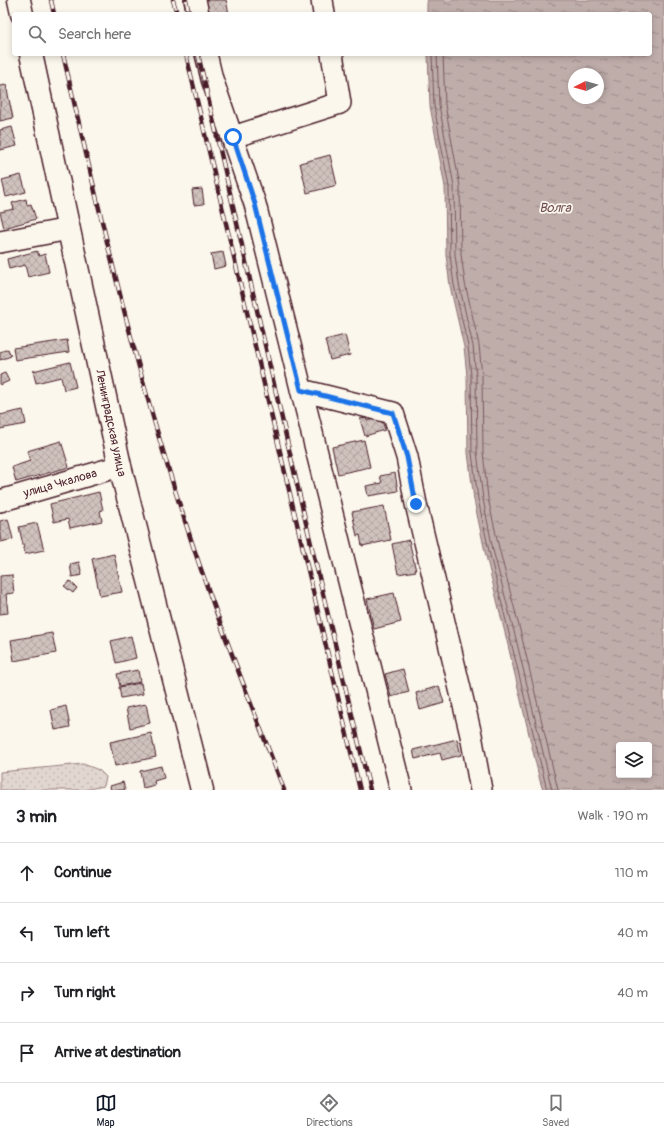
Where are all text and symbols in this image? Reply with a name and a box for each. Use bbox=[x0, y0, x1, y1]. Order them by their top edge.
search box bbox=[12, 12, 652, 56]
icon: search bbox=[26, 23, 48, 45]
text: Search here bbox=[58, 25, 131, 44]
north arrow bbox=[568, 68, 604, 104]
route start bbox=[224, 128, 242, 146]
water label: Волга bbox=[539, 200, 572, 216]
street label: Ленинградская улица bbox=[92, 367, 129, 478]
street label: улица Чкалова bbox=[21, 466, 99, 501]
route end bbox=[407, 495, 425, 513]
map controls bbox=[616, 742, 652, 778]
button: layers bbox=[616, 742, 652, 778]
text: 3 min bbox=[16, 806, 57, 827]
text: Walk · 190 m bbox=[577, 808, 648, 824]
icon: ahead bbox=[16, 862, 38, 884]
text: Continue bbox=[54, 863, 112, 882]
text: 110 m bbox=[615, 865, 648, 881]
icon: left bbox=[16, 922, 38, 944]
text: Turn left bbox=[54, 923, 110, 942]
text: 40 m bbox=[617, 925, 648, 941]
icon: right bbox=[16, 982, 38, 1004]
text: Turn right bbox=[54, 983, 115, 1002]
text: 40 m bbox=[617, 985, 648, 1001]
icon: arrive bbox=[16, 1042, 38, 1064]
text: Arrive at destination bbox=[54, 1043, 181, 1062]
tab: Map bbox=[95, 1092, 117, 1129]
tab: Directions bbox=[306, 1092, 353, 1129]
tab: Saved bbox=[542, 1092, 569, 1129]

